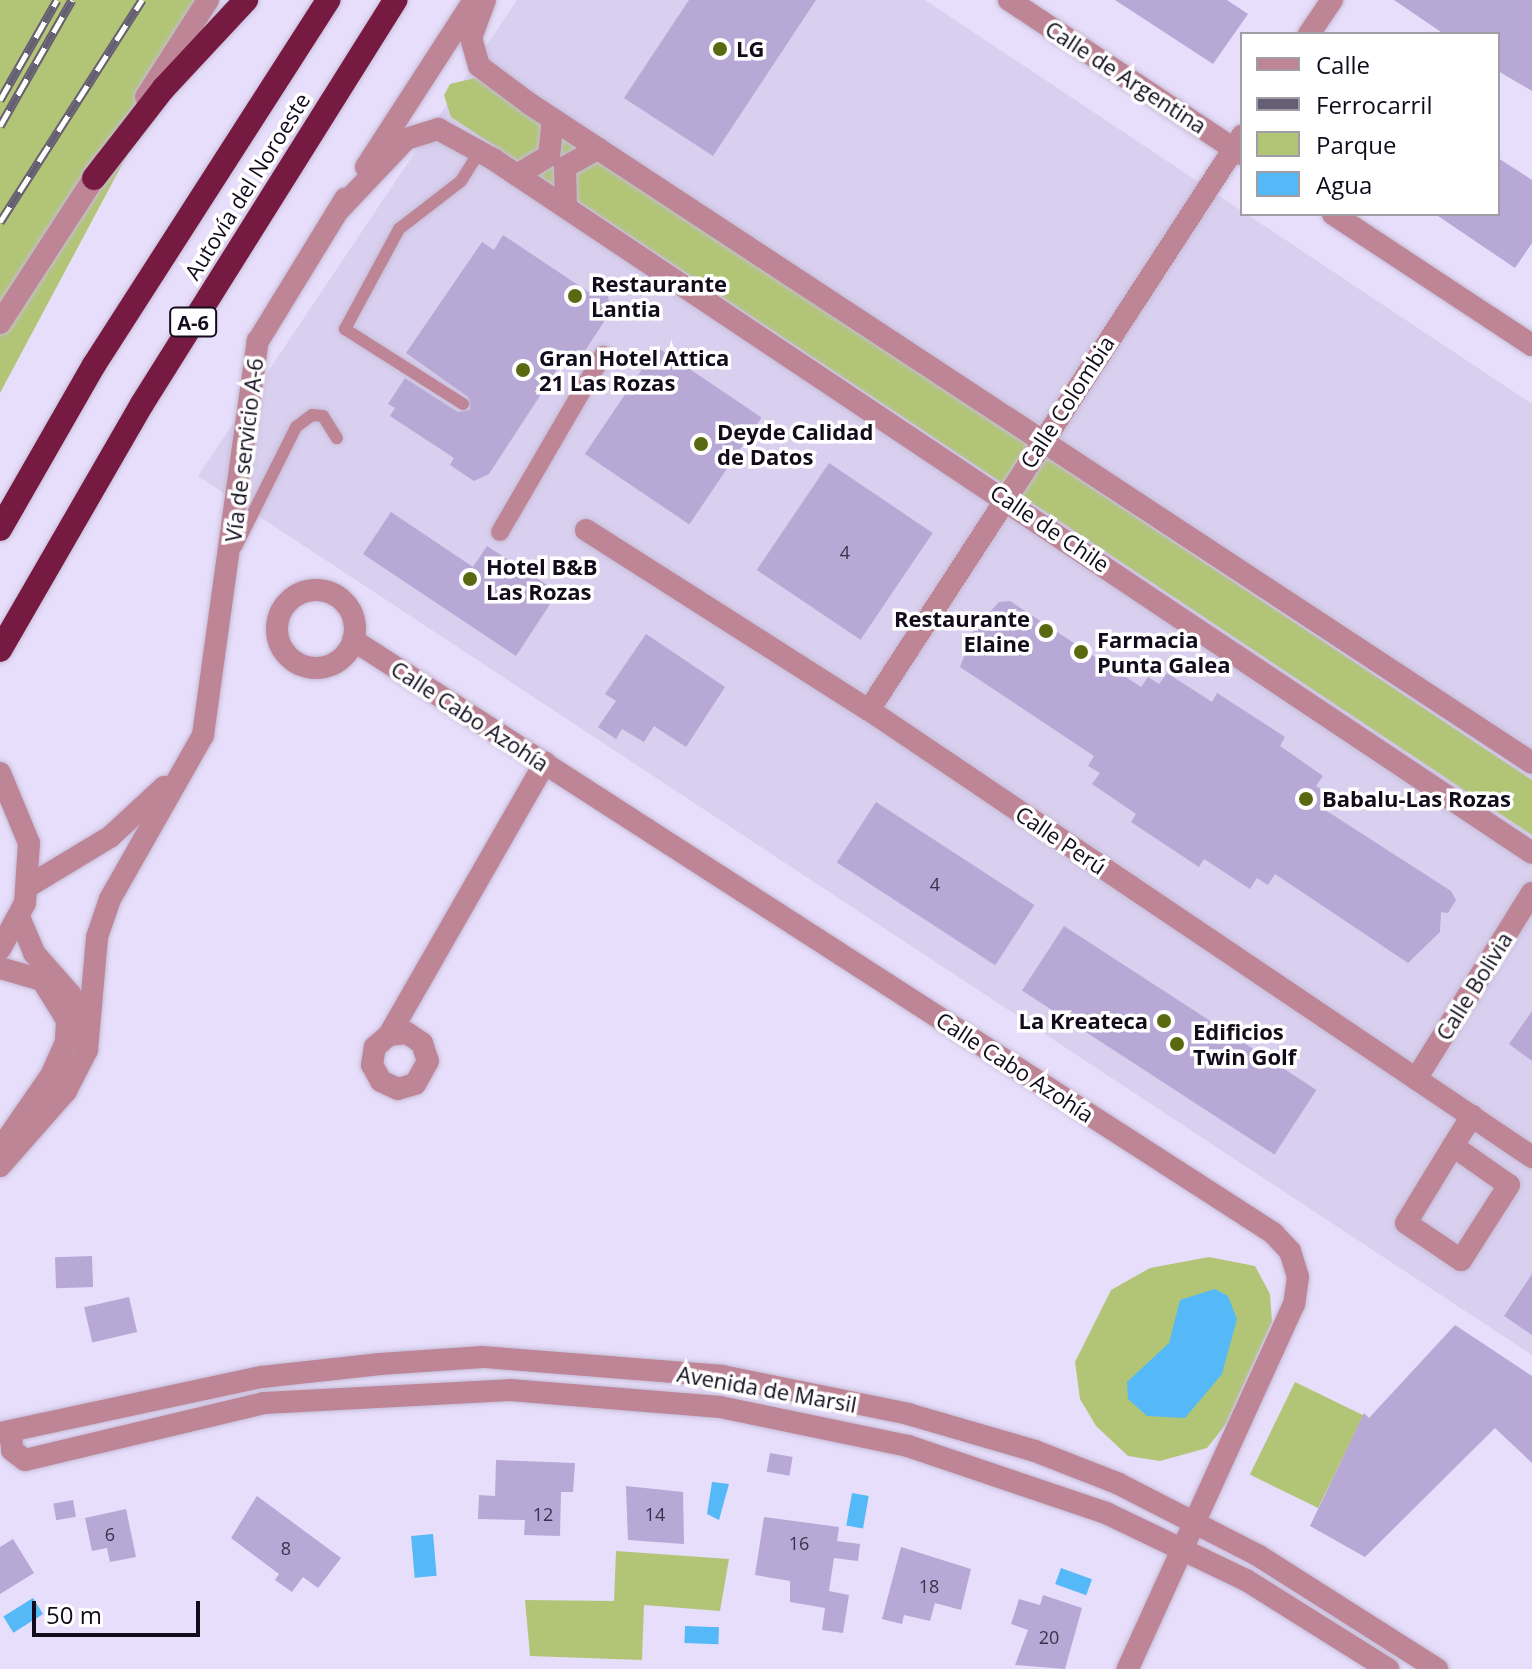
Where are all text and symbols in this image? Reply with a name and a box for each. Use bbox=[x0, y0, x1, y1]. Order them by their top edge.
street label: Calle de Argentina bbox=[1041, 15, 1211, 139]
legend bbox=[1240, 32, 1500, 216]
place label: LG bbox=[736, 36, 764, 62]
marker: LG bbox=[711, 40, 729, 58]
text: Calle bbox=[1316, 48, 1370, 81]
street label: Autovía del Noroeste bbox=[179, 88, 315, 284]
text: Ferrocarril bbox=[1316, 88, 1432, 121]
text: Parque bbox=[1316, 128, 1396, 161]
text: Agua bbox=[1316, 168, 1372, 201]
place label: Restaurante Lantia bbox=[591, 270, 727, 322]
marker: Restaurante Lantia bbox=[566, 287, 584, 305]
road number: A-6 bbox=[169, 306, 217, 338]
street label: Calle Colombia bbox=[1014, 331, 1120, 473]
place label: Gran Hotel Attica 21 Las Rozas bbox=[539, 344, 729, 396]
street label: Vía de servicio A-6 bbox=[220, 357, 268, 543]
marker: Gran Hotel Attica 21 Las Rozas bbox=[514, 361, 532, 379]
place label: Deyde Calidad de Datos bbox=[717, 418, 873, 470]
marker: Deyde Calidad de Datos bbox=[692, 435, 710, 453]
street label: Calle de Chile bbox=[986, 479, 1114, 577]
house number: 4 bbox=[840, 541, 850, 563]
place label: Hotel B&B Las Rozas bbox=[486, 553, 597, 604]
marker: Hotel B&B Las Rozas bbox=[461, 570, 479, 588]
place label: Restaurante Elaine bbox=[894, 605, 1030, 656]
marker: Restaurante Elaine bbox=[1037, 622, 1055, 640]
place label: Farmacia Punta Galea bbox=[1097, 626, 1231, 678]
marker: Farmacia Punta Galea bbox=[1072, 643, 1090, 661]
street label: Calle Cabo Azohía bbox=[386, 655, 554, 777]
place label: Babalu-Las Rozas bbox=[1322, 786, 1511, 812]
marker: Babalu-Las Rozas bbox=[1297, 790, 1315, 808]
street label: Calle Perú bbox=[1011, 800, 1111, 880]
house number: 4 bbox=[930, 873, 940, 895]
street label: Calle Bolivia bbox=[1430, 927, 1518, 1045]
street label: Calle Cabo Azohía bbox=[931, 1006, 1099, 1128]
place label: La Kreateca bbox=[1019, 1008, 1148, 1034]
marker: La Kreateca bbox=[1155, 1012, 1173, 1030]
place label: Edificios Twin Golf bbox=[1193, 1018, 1296, 1070]
marker: Edificios Twin Golf bbox=[1168, 1035, 1186, 1053]
street label: Avenida de Marsil bbox=[675, 1360, 859, 1418]
house number: 12 bbox=[533, 1503, 553, 1525]
house number: 14 bbox=[645, 1503, 665, 1525]
house number: 6 bbox=[105, 1523, 115, 1545]
house number: 16 bbox=[789, 1532, 809, 1554]
house number: 8 bbox=[281, 1537, 291, 1559]
house number: 18 bbox=[919, 1575, 939, 1597]
scale bar bbox=[36, 1585, 204, 1635]
text: 50 m bbox=[46, 1598, 102, 1631]
house number: 20 bbox=[1039, 1626, 1059, 1648]

